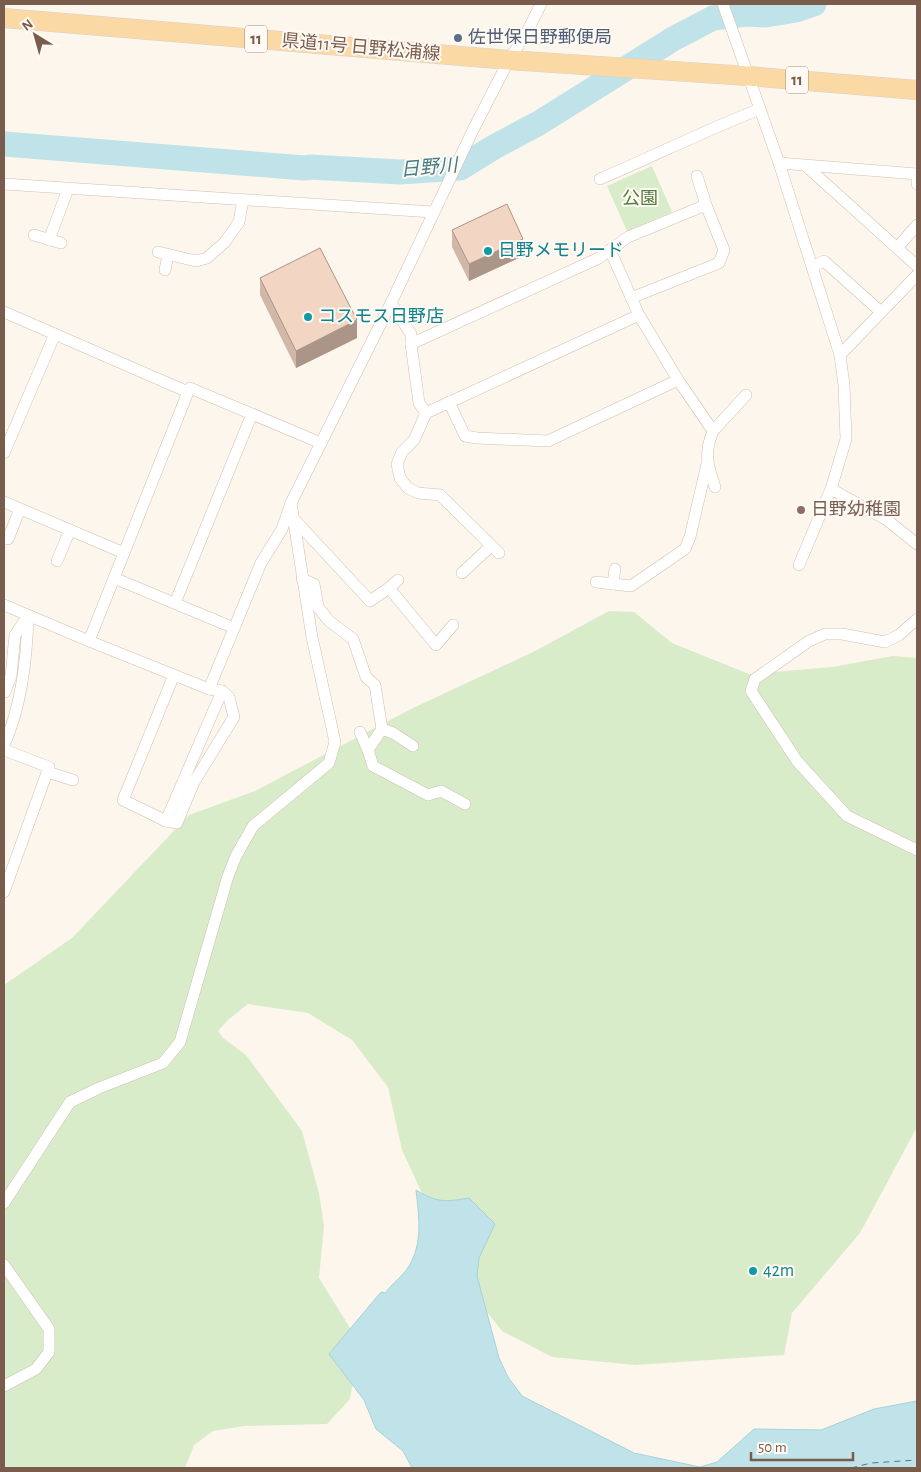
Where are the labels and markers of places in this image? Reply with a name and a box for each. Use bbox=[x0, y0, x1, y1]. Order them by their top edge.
place label: 佐世保日野郵便局 bbox=[468, 28, 612, 47]
marker: 佐世保日野郵便局 bbox=[452, 32, 464, 44]
place label: 日野メモリード bbox=[498, 241, 624, 260]
marker: 日野メモリード bbox=[482, 245, 494, 257]
place label: コスモス日野店 bbox=[318, 307, 444, 326]
marker: コスモス日野店 bbox=[302, 311, 314, 323]
place label: 日野幼稚園 bbox=[811, 499, 901, 519]
marker: 日野幼稚園 bbox=[795, 504, 807, 516]
place label: 42m bbox=[763, 1262, 794, 1280]
marker: 42m bbox=[747, 1265, 759, 1277]

